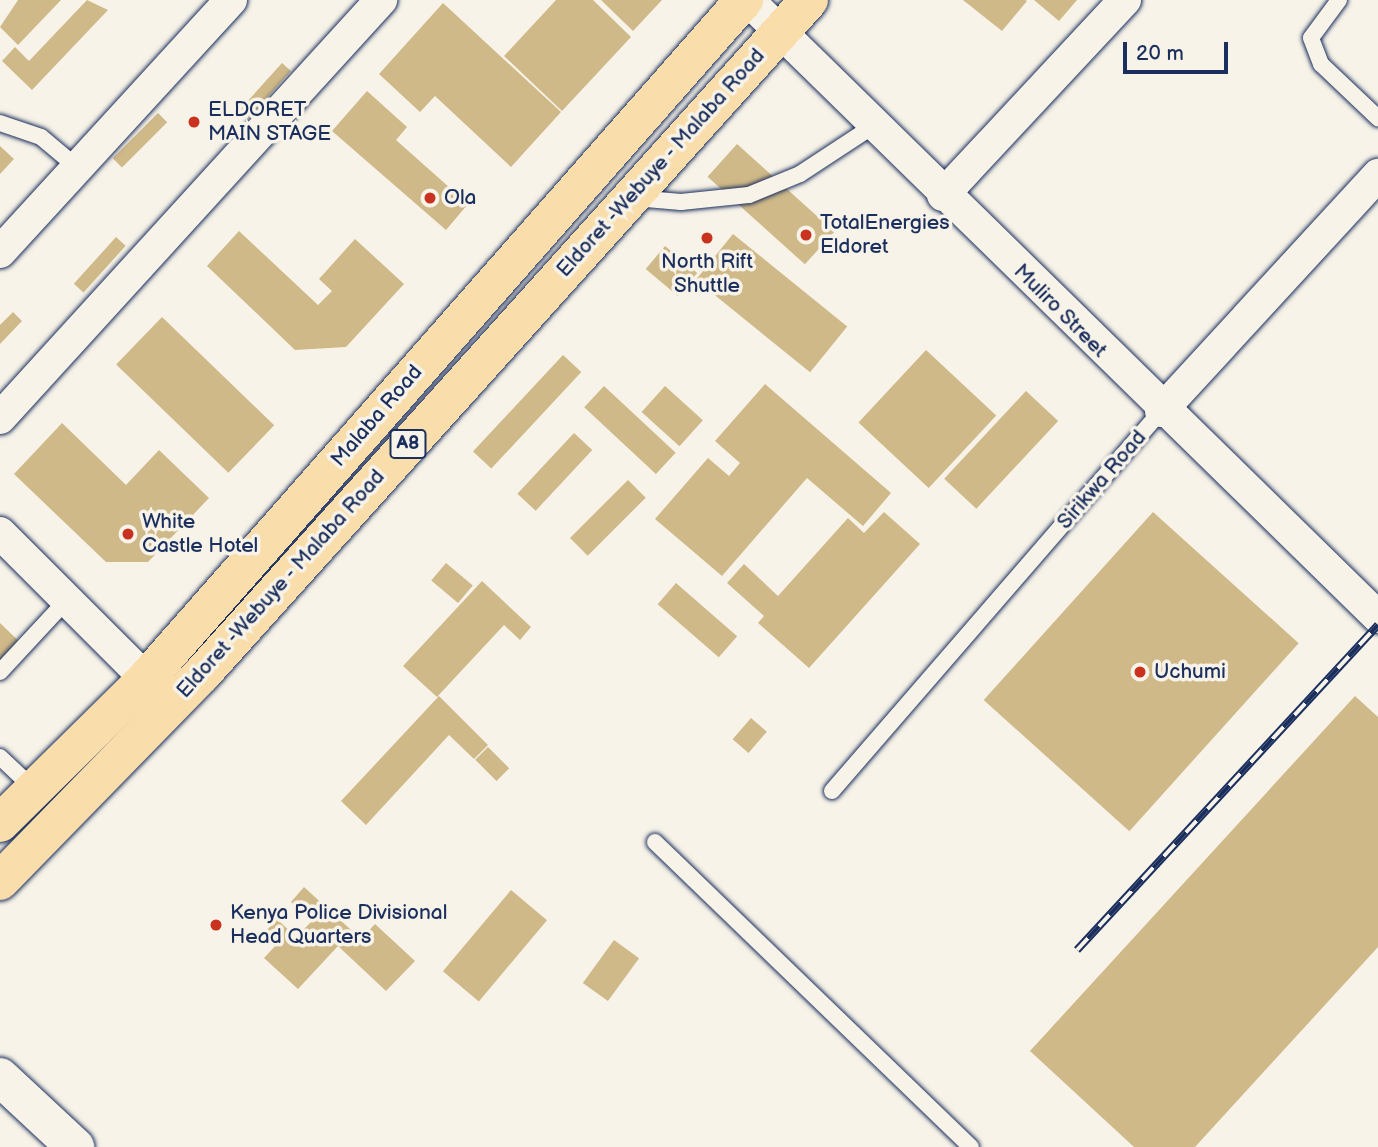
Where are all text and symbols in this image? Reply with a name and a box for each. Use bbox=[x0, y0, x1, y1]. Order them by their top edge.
scale bar bbox=[1126, 28, 1231, 72]
text: 20 m bbox=[1136, 41, 1184, 66]
street label: Eldoret -Webuye - Malaba Road bbox=[551, 43, 771, 283]
place label: ELDORET MAIN STAGE bbox=[208, 97, 332, 147]
marker: ELDORET MAIN STAGE bbox=[186, 114, 202, 130]
place label: Ola bbox=[444, 185, 476, 211]
marker: Ola bbox=[422, 190, 438, 206]
place label: TotalEnergies Eldoret bbox=[820, 210, 950, 260]
marker: TotalEnergies Eldoret bbox=[798, 227, 814, 243]
marker: North Rift Shuttle bbox=[699, 230, 715, 246]
place label: North Rift Shuttle bbox=[661, 249, 753, 299]
street label: Muliro Street bbox=[1008, 259, 1112, 363]
street label: Malaba Road bbox=[326, 360, 428, 472]
street label: Sirikwa Road bbox=[1052, 425, 1152, 535]
road number: A8 bbox=[389, 428, 427, 460]
street label: Eldoret -Webuye - Malaba Road bbox=[171, 464, 391, 704]
place label: White Castle Hotel bbox=[142, 509, 258, 559]
marker: White Castle Hotel bbox=[120, 526, 136, 542]
place label: Uchumi bbox=[1154, 659, 1226, 685]
marker: Uchumi bbox=[1132, 664, 1148, 680]
place label: Kenya Police Divisional Head Quarters bbox=[230, 900, 447, 950]
marker: Kenya Police Divisional Head Quarters bbox=[208, 917, 224, 933]

